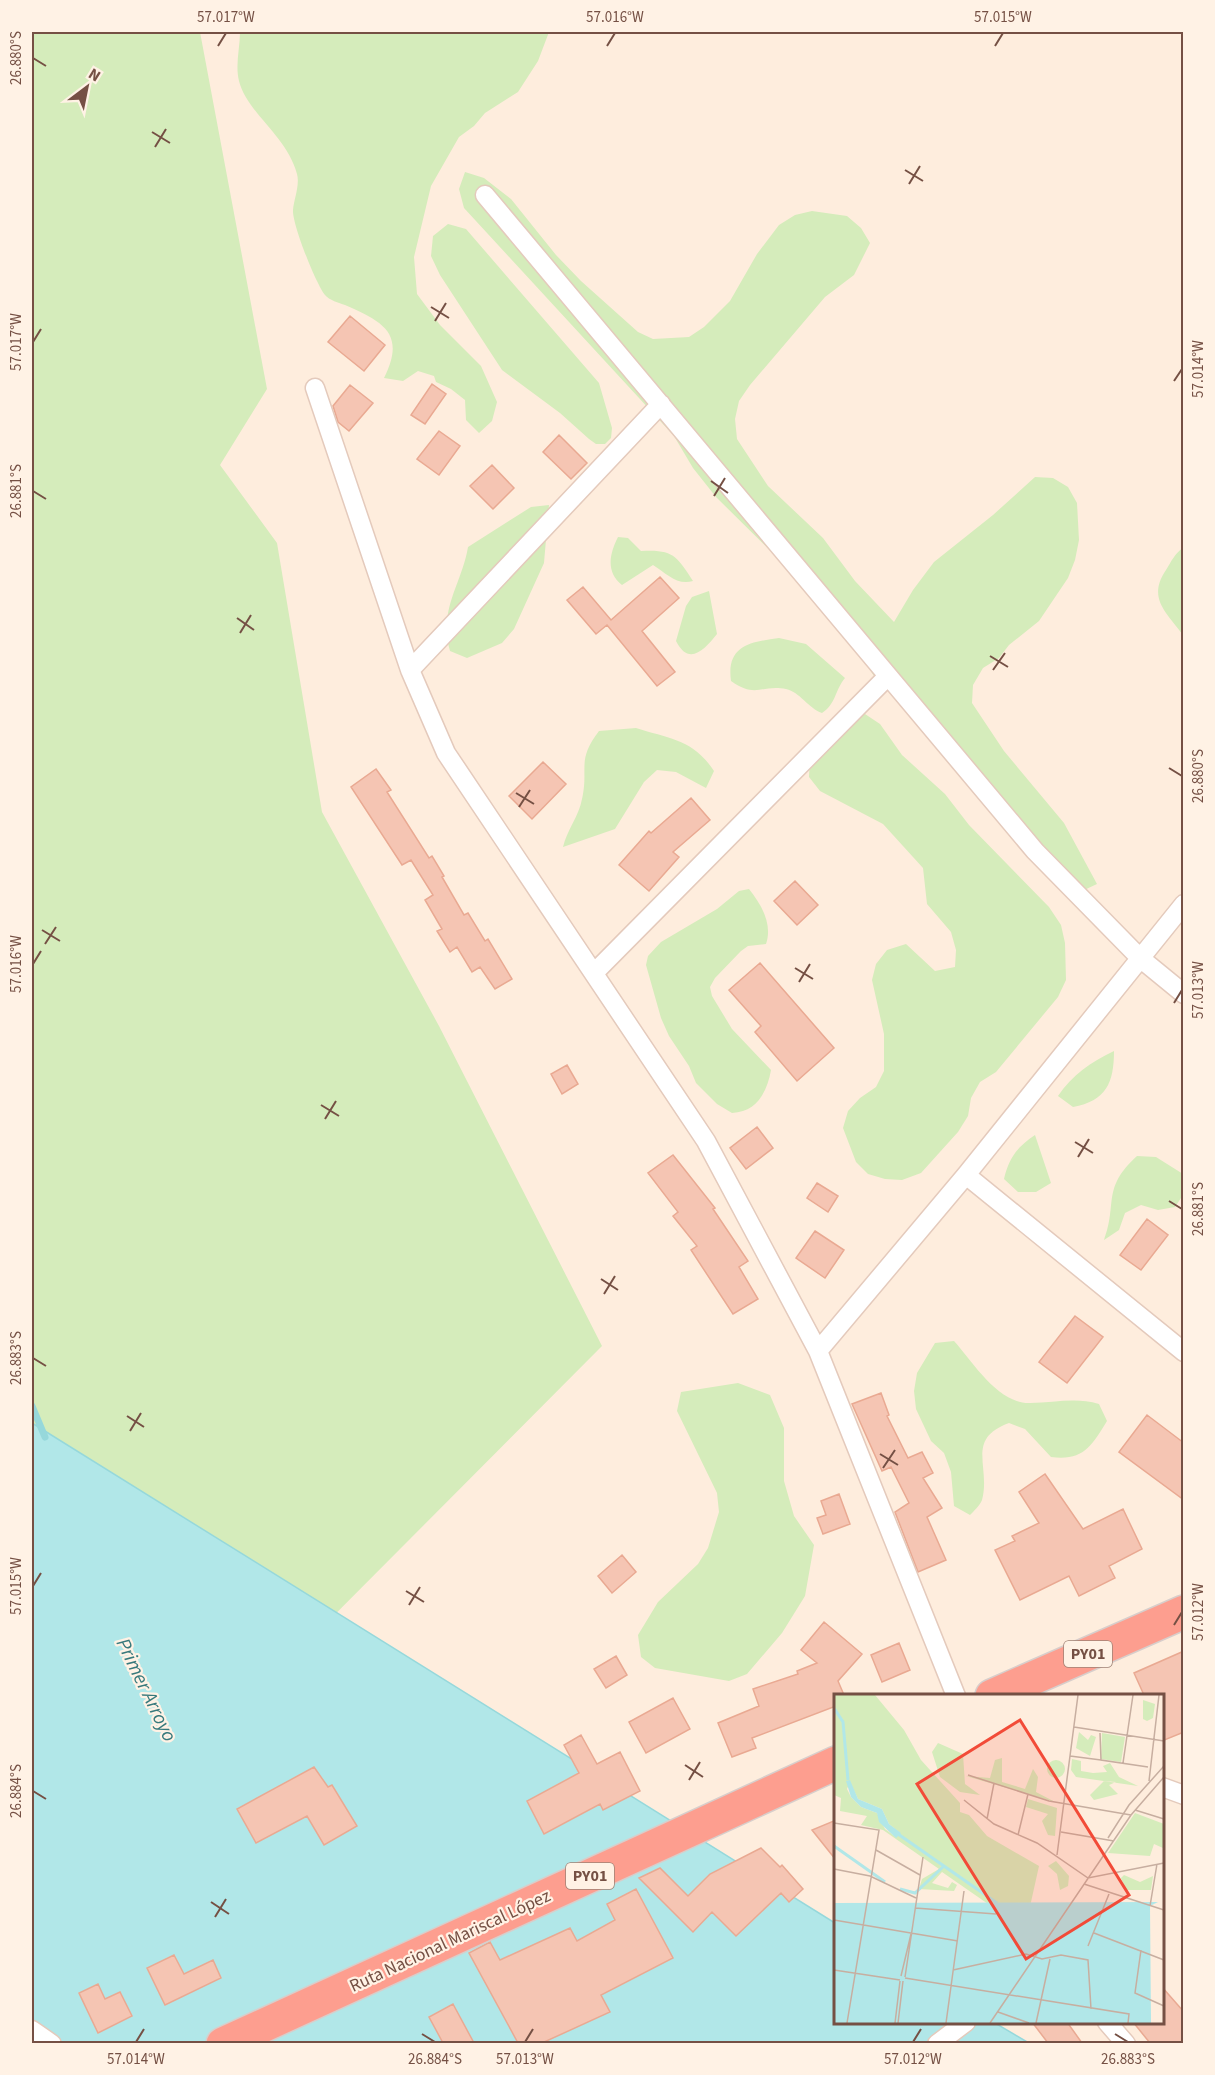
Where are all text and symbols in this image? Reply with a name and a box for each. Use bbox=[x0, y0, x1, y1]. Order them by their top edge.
text: 57.017°W bbox=[197, 7, 255, 28]
text: 57.016°W bbox=[586, 7, 644, 28]
text: 57.015°W bbox=[974, 7, 1032, 28]
text: 26.880°S bbox=[6, 31, 27, 85]
north arrow bbox=[57, 57, 117, 117]
text: N bbox=[84, 63, 105, 87]
text: 57.017°W bbox=[6, 313, 27, 371]
text: 57.014°W bbox=[1188, 340, 1209, 398]
text: 26.881°S bbox=[6, 464, 27, 518]
text: 26.880°S bbox=[1188, 749, 1209, 803]
text: 57.016°W bbox=[6, 935, 27, 993]
text: 57.013°W bbox=[1188, 961, 1209, 1019]
text: 26.881°S bbox=[1188, 1182, 1209, 1236]
text: 26.883°S bbox=[6, 1331, 27, 1385]
text: 57.015°W bbox=[6, 1557, 27, 1615]
text: 57.012°W bbox=[1188, 1583, 1209, 1641]
water label: Primer Arroyo bbox=[109, 1634, 183, 1746]
road number: PY01 bbox=[1064, 1641, 1112, 1667]
inset map bbox=[834, 1694, 1164, 2024]
text: 26.884°S bbox=[6, 1764, 27, 1818]
road number: PY01 bbox=[566, 1863, 614, 1889]
street label: Ruta Nacional Mariscal López bbox=[345, 1883, 555, 1999]
text: 57.014°W bbox=[107, 2049, 165, 2070]
text: 26.884°S bbox=[408, 2049, 462, 2070]
text: 57.013°W bbox=[496, 2049, 554, 2070]
text: 57.012°W bbox=[884, 2049, 942, 2070]
text: 26.883°S bbox=[1101, 2049, 1155, 2070]

